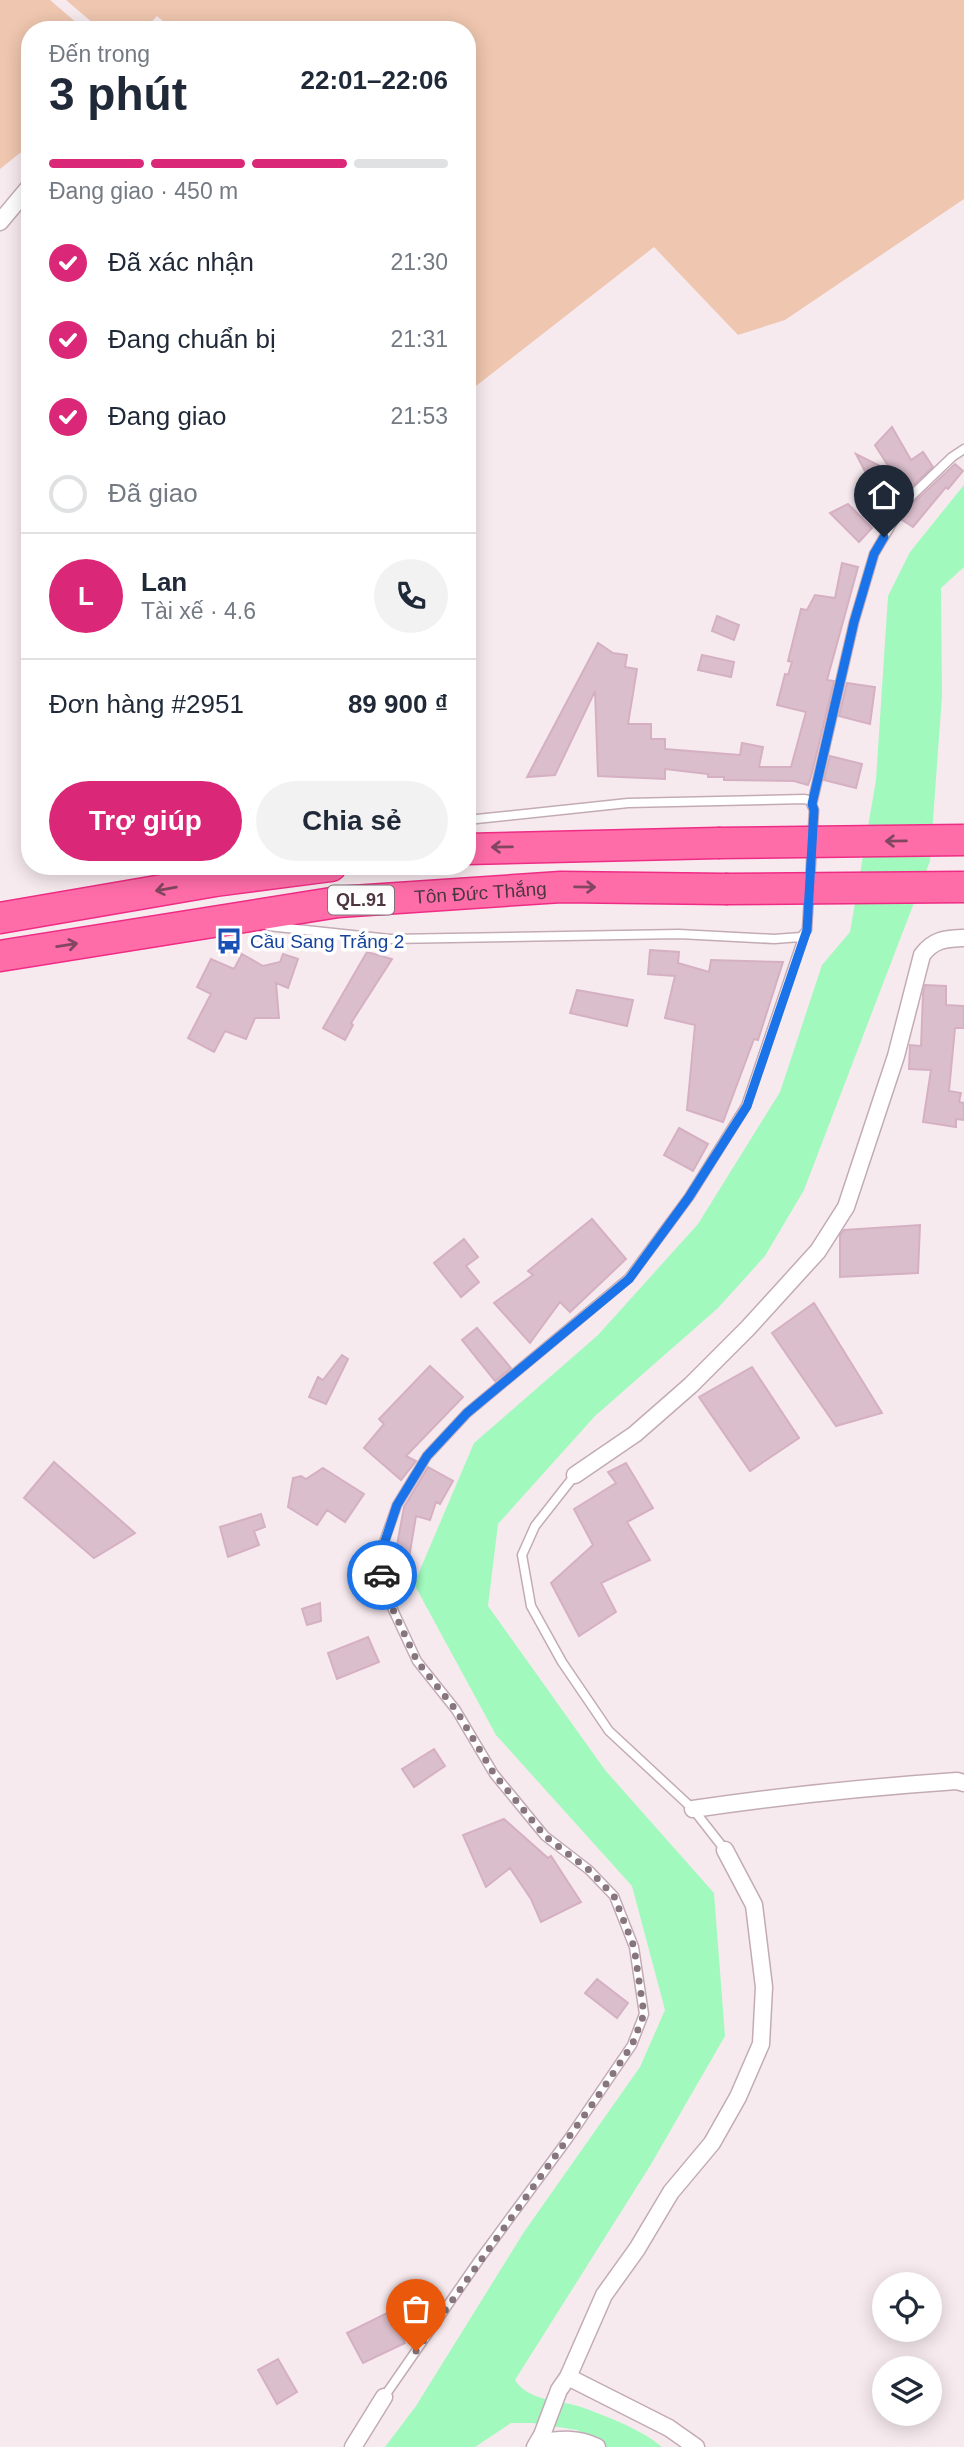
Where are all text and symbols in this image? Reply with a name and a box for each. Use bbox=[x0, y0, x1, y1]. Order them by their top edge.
text: Đến trong bbox=[49, 41, 150, 67]
text: 22:01–22:06 bbox=[301, 65, 448, 95]
text: 3 phút bbox=[49, 68, 187, 120]
text: Đang giao · 450 m bbox=[49, 178, 238, 204]
icon: check bbox=[49, 244, 87, 282]
text: Đã xác nhận bbox=[108, 247, 254, 277]
text: 21:30 bbox=[390, 249, 448, 275]
icon: check bbox=[49, 321, 87, 359]
text: Đang chuẩn bị bbox=[108, 324, 276, 354]
text: 21:31 bbox=[390, 326, 448, 352]
icon: check bbox=[49, 398, 87, 436]
text: Đang giao bbox=[108, 401, 227, 431]
text: 21:53 bbox=[390, 403, 448, 429]
pin bbox=[854, 465, 914, 537]
icon: home bbox=[865, 476, 903, 514]
text: Đã giao bbox=[108, 478, 198, 508]
button: phone bbox=[374, 559, 448, 633]
text: Lan bbox=[141, 567, 187, 597]
text: L bbox=[78, 581, 94, 611]
text: Tài xế · 4.6 bbox=[141, 598, 256, 624]
text: Đơn hàng #2951 bbox=[49, 689, 244, 719]
text: 89 900 ₫ bbox=[348, 689, 448, 719]
button: Trợ giúp bbox=[49, 781, 242, 861]
button: Chia sẻ bbox=[256, 781, 448, 861]
one-way arrow bbox=[885, 834, 908, 848]
one-way arrow bbox=[491, 840, 514, 854]
street label: Tôn Đức Thắng bbox=[413, 878, 547, 908]
one-way arrow bbox=[573, 880, 596, 894]
one-way arrow bbox=[155, 883, 178, 896]
road number: QL.91 bbox=[328, 886, 394, 915]
bus stop icon: Cầu Sang Trắng 2 bbox=[214, 926, 244, 956]
place label: Cầu Sang Trắng 2 bbox=[250, 931, 404, 952]
one-way arrow bbox=[55, 938, 78, 951]
courier bbox=[347, 1540, 417, 1610]
icon: car bbox=[363, 1556, 401, 1594]
map controls bbox=[872, 2272, 942, 2426]
button: locate bbox=[872, 2272, 942, 2342]
pin bbox=[386, 2279, 446, 2351]
icon: bag bbox=[397, 2290, 435, 2328]
button: layers bbox=[872, 2356, 942, 2426]

